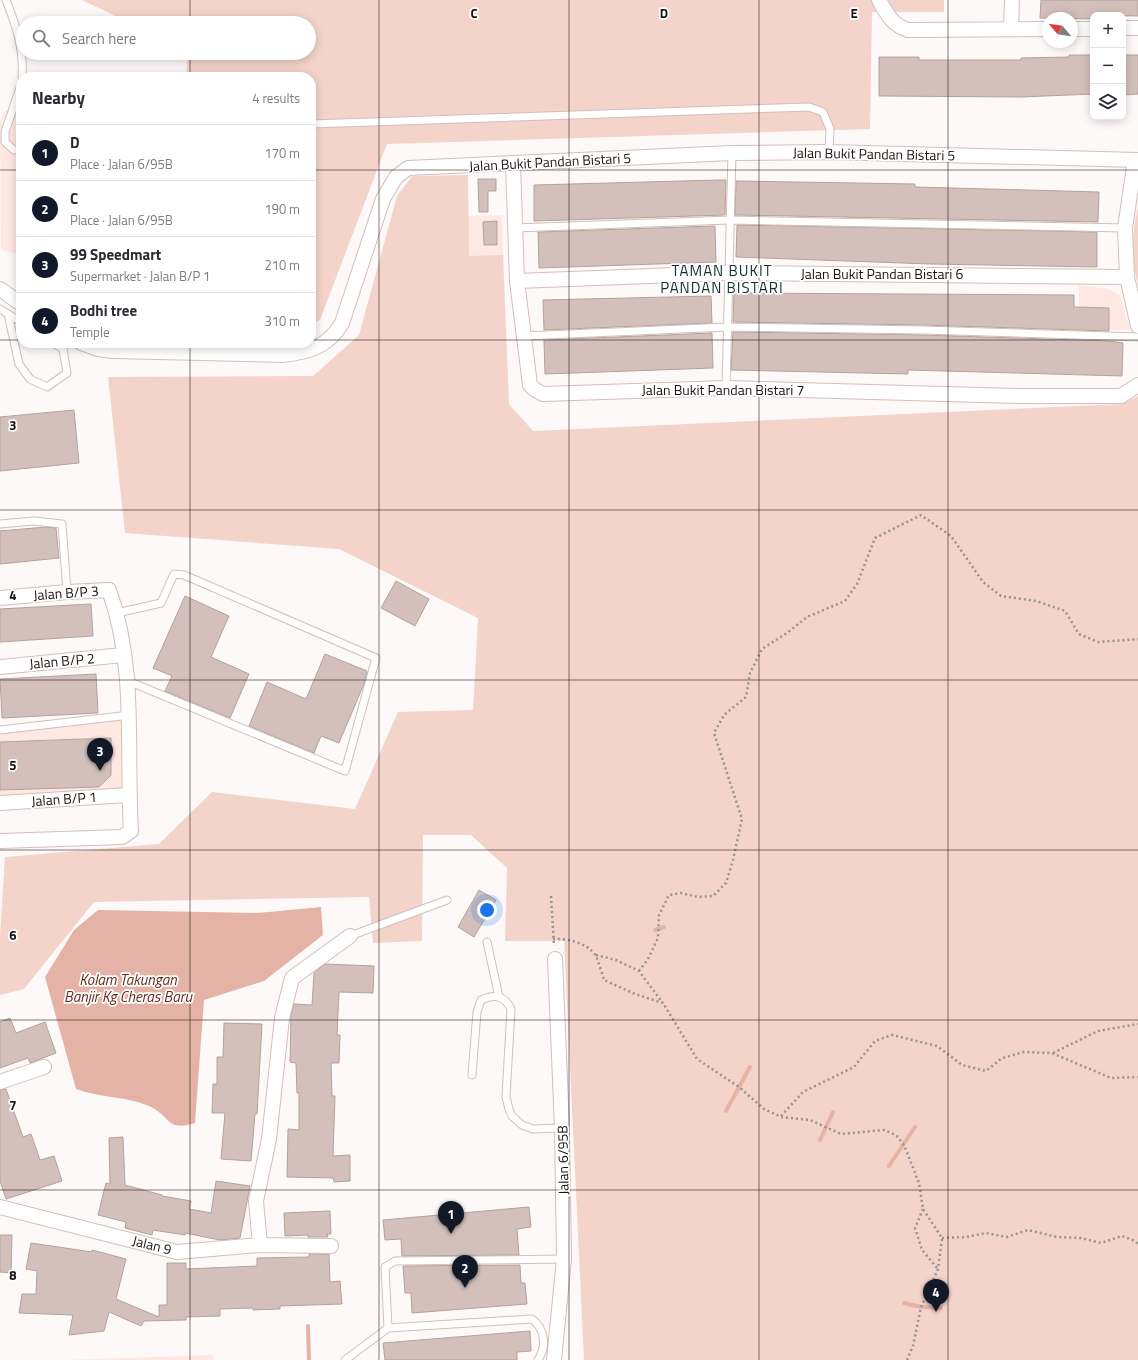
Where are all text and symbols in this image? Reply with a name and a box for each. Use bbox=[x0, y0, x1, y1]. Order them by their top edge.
text: C bbox=[470, 3, 478, 23]
text: D bbox=[660, 3, 668, 23]
text: E bbox=[850, 3, 858, 23]
north arrow bbox=[1042, 12, 1078, 48]
map controls bbox=[1090, 12, 1126, 120]
button: + bbox=[1090, 12, 1126, 48]
search box bbox=[16, 16, 316, 60]
icon: search bbox=[30, 27, 52, 49]
text: Search here bbox=[62, 27, 136, 50]
button: − bbox=[1090, 48, 1126, 84]
button: layers bbox=[1090, 84, 1126, 120]
text: Nearby bbox=[32, 85, 85, 111]
text: 4 results bbox=[252, 88, 300, 108]
text: D bbox=[70, 131, 80, 154]
street label: Jalan Bukit Pandan Bistari 5 bbox=[793, 142, 956, 165]
text: 1 bbox=[41, 143, 49, 163]
text: 170 m bbox=[264, 143, 300, 163]
street label: Jalan Bukit Pandan Bistari 5 bbox=[468, 147, 632, 176]
text: Place · Jalan 6/95B bbox=[70, 154, 173, 174]
text: C bbox=[70, 187, 78, 210]
text: 2 bbox=[41, 199, 49, 219]
text: 190 m bbox=[264, 199, 300, 219]
text: Place · Jalan 6/95B bbox=[70, 210, 173, 230]
text: 99 Speedmart bbox=[70, 243, 161, 266]
text: 3 bbox=[41, 255, 49, 275]
text: 210 m bbox=[264, 255, 300, 275]
district label: TAMAN BUKIT PANDAN BISTARI bbox=[660, 259, 784, 299]
street label: Jalan Bukit Pandan Bistari 6 bbox=[801, 263, 963, 284]
text: Supermarket · Jalan B/P 1 bbox=[70, 266, 210, 286]
text: Bodhi tree bbox=[70, 299, 137, 322]
text: 4 bbox=[41, 311, 49, 331]
text: 310 m bbox=[264, 311, 300, 331]
text: Temple bbox=[70, 322, 110, 342]
street label: Jalan Bukit Pandan Bistari 7 bbox=[642, 379, 804, 400]
text: 3 bbox=[9, 415, 17, 435]
street label: Jalan B/P 3 bbox=[33, 580, 99, 605]
text: 4 bbox=[9, 585, 17, 605]
street label: Jalan B/P 2 bbox=[28, 647, 96, 674]
pin: 3 bbox=[87, 738, 113, 771]
text: 5 bbox=[9, 755, 17, 775]
street label: Jalan B/P 1 bbox=[31, 786, 97, 811]
your location bbox=[477, 900, 497, 920]
text: 6 bbox=[9, 925, 17, 945]
water label: Kolam Takungan Banjir Kg Cheras Baru bbox=[64, 968, 193, 1008]
text: 7 bbox=[9, 1095, 17, 1115]
street label: Jalan 6/95B bbox=[551, 1125, 574, 1195]
pin: 1 bbox=[438, 1201, 464, 1234]
street label: Jalan 9 bbox=[130, 1230, 174, 1260]
pin: 2 bbox=[452, 1255, 478, 1288]
text: 8 bbox=[9, 1265, 17, 1285]
pin: 4 bbox=[923, 1279, 949, 1312]

